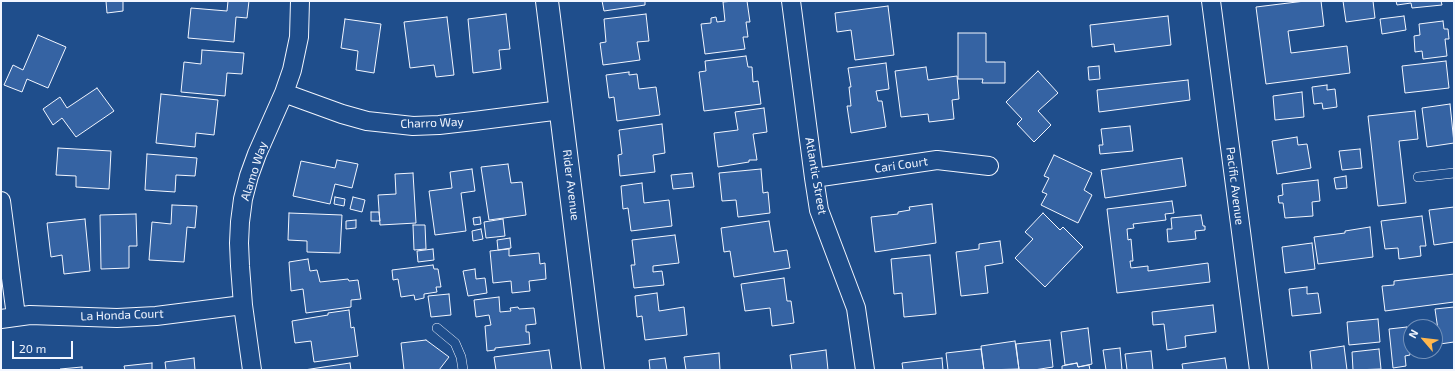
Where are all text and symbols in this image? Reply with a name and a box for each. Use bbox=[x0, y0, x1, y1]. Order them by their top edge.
street label: Charro Way bbox=[400, 115, 464, 131]
street label: Atlantic Street bbox=[802, 136, 830, 216]
street label: Alamo Way bbox=[238, 139, 270, 203]
street label: Pacific Avenue bbox=[1223, 146, 1247, 226]
street label: Rider Avenue bbox=[560, 149, 582, 221]
street label: Cari Court bbox=[873, 154, 929, 176]
street label: La Honda Court bbox=[80, 306, 164, 324]
north arrow bbox=[1403, 319, 1443, 359]
text: N bbox=[1405, 327, 1420, 340]
scale bar bbox=[14, 333, 75, 359]
text: 20 m bbox=[19, 341, 46, 355]

